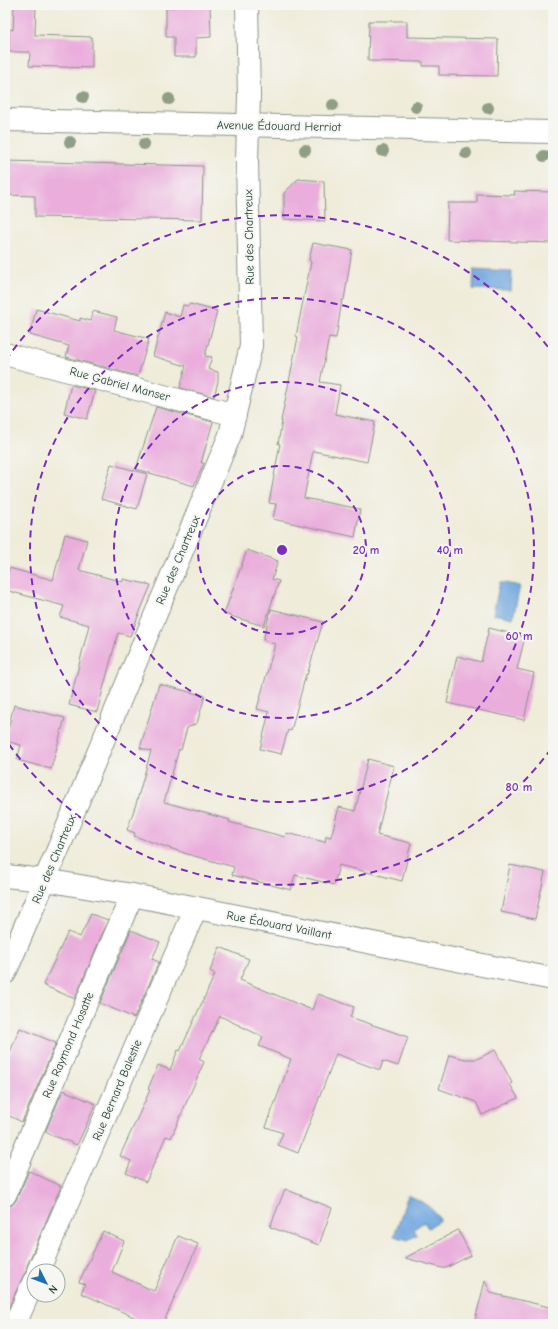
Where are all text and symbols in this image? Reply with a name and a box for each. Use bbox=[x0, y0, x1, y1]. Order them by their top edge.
street label: Avenue Édouard Herriot bbox=[217, 118, 342, 134]
street label: Rue des Chartreux bbox=[241, 189, 257, 285]
street label: Rue Gabriel Manser bbox=[68, 364, 172, 404]
street label: Rue des Chartreux bbox=[153, 513, 203, 607]
centre of rings bbox=[275, 543, 289, 557]
text: 20 m bbox=[353, 543, 379, 557]
text: 40 m bbox=[437, 543, 463, 557]
text: 60 m bbox=[506, 629, 532, 643]
text: 80 m bbox=[506, 780, 532, 794]
street label: Rue des Chartreux bbox=[29, 812, 79, 906]
street label: Rue Édouard Vaillant bbox=[225, 908, 333, 942]
street label: Rue Raymond Hosatte bbox=[39, 990, 97, 1100]
street label: Rue Bernard Balestie bbox=[89, 1037, 145, 1143]
north arrow bbox=[26, 1263, 66, 1303]
text: N bbox=[46, 1282, 60, 1296]

